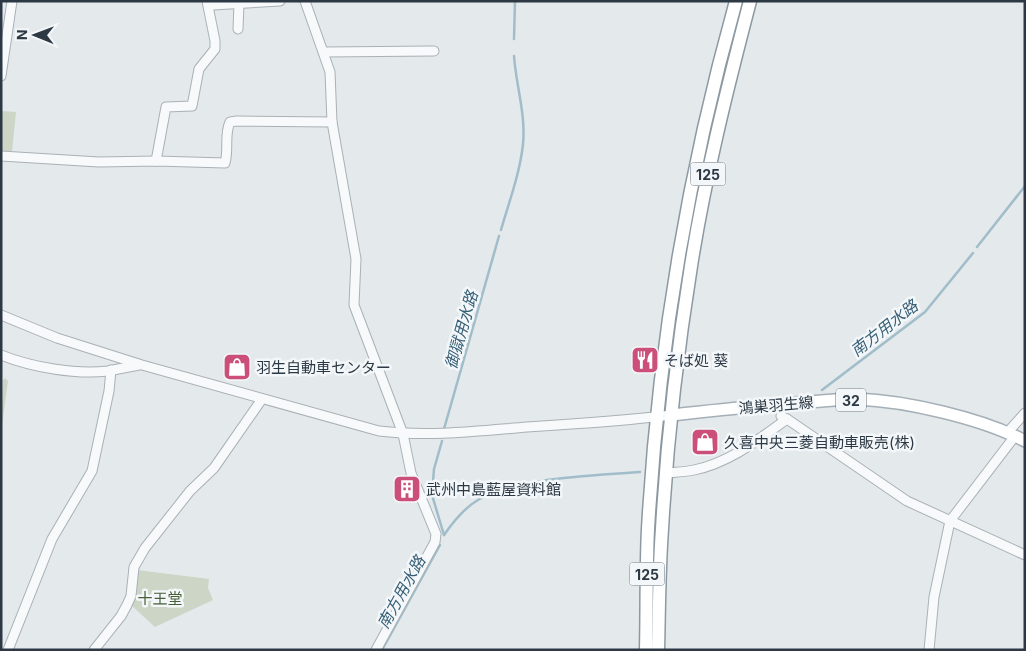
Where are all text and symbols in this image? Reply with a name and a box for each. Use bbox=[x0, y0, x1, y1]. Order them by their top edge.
north arrow bbox=[10, 10, 60, 60]
text: N bbox=[13, 29, 30, 40]
road number: 125 bbox=[690, 162, 726, 185]
water label: 御獄用水路 bbox=[440, 287, 482, 371]
water label: 南方用水路 bbox=[846, 294, 923, 361]
restaurant icon: そば処 葵 bbox=[630, 345, 660, 375]
place label: そば処 葵 bbox=[664, 351, 728, 370]
shop icon: 羽生自動車センター bbox=[222, 352, 252, 382]
place label: 羽生自動車センター bbox=[256, 358, 391, 377]
road number: 32 bbox=[836, 388, 866, 412]
street label: 鴻巣羽生線 bbox=[738, 392, 814, 418]
shop icon: 久喜中央三菱自動車販売(株) bbox=[690, 427, 720, 457]
place label: 久喜中央三菱自動車販売(株) bbox=[724, 433, 915, 452]
building icon: 武州中島藍屋資料館 bbox=[392, 474, 422, 504]
place label: 武州中島藍屋資料館 bbox=[426, 480, 561, 499]
water label: 南方用水路 bbox=[373, 550, 430, 632]
road number: 125 bbox=[630, 562, 664, 586]
park label: 十王堂 bbox=[137, 589, 183, 608]

